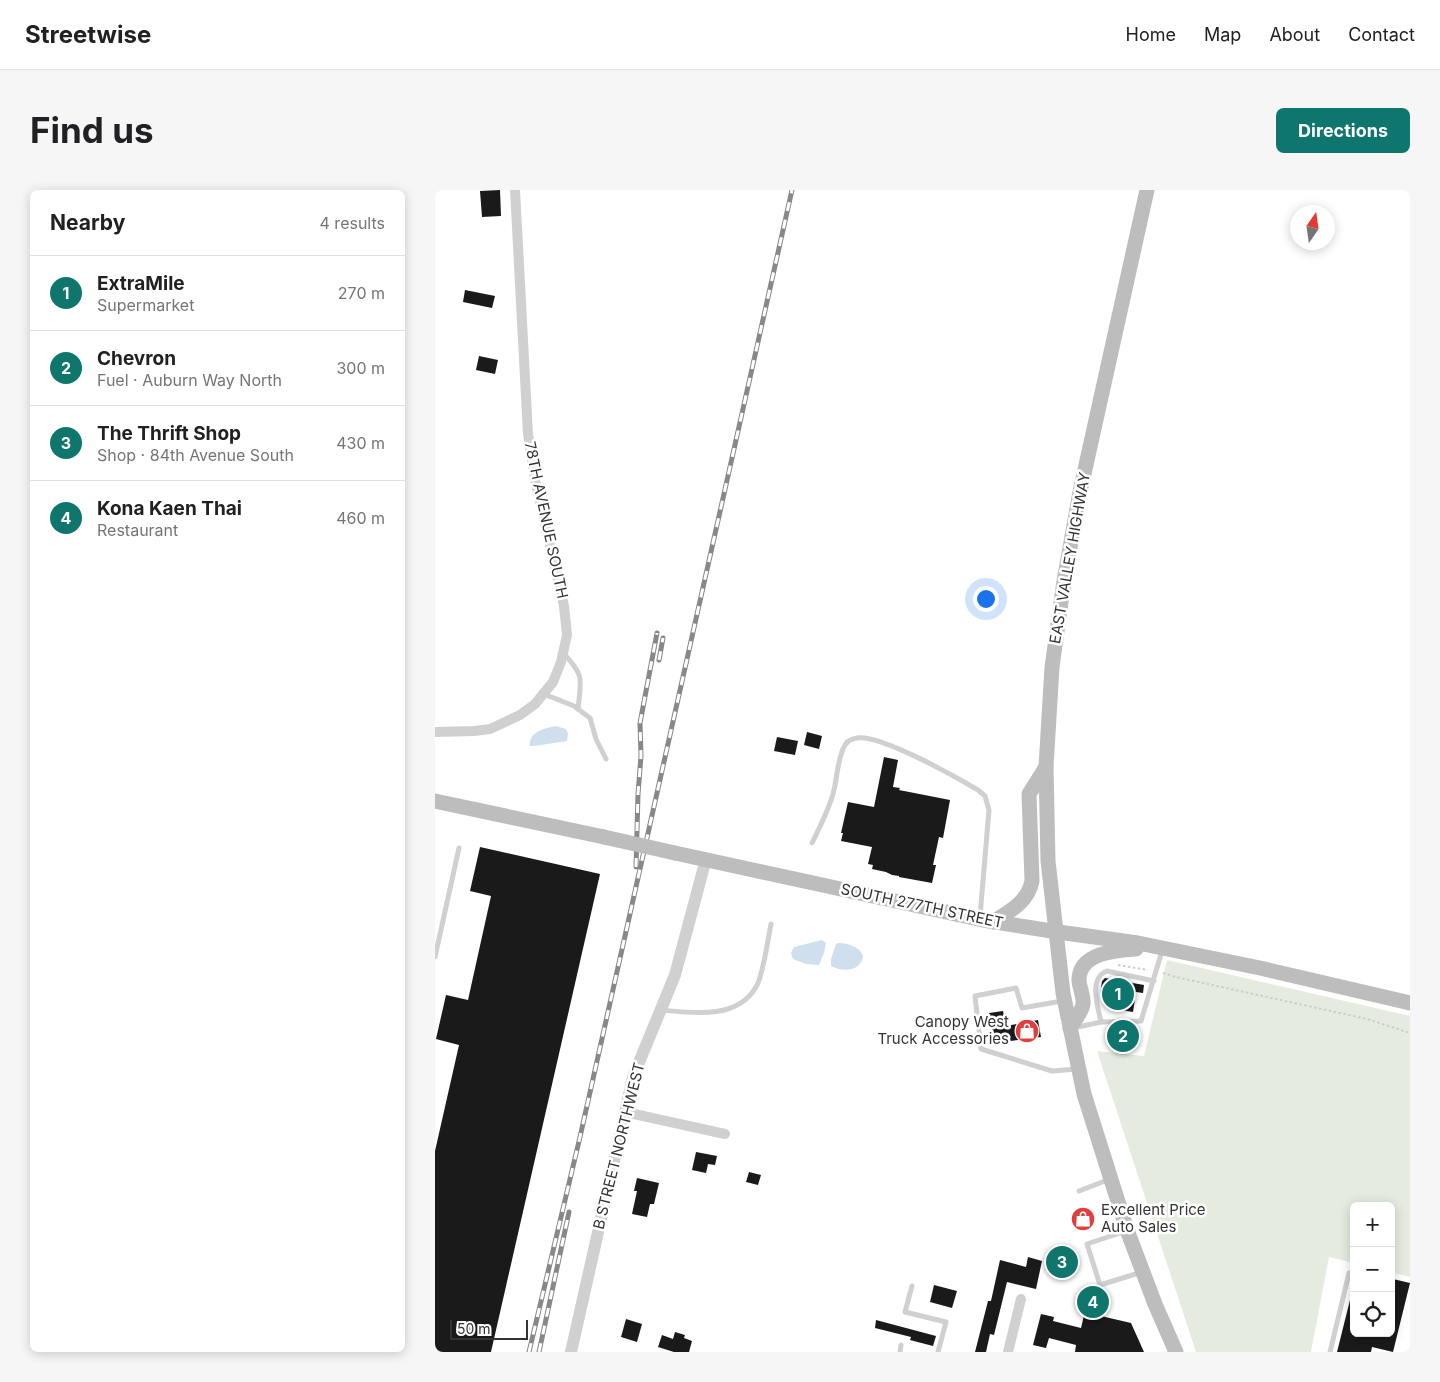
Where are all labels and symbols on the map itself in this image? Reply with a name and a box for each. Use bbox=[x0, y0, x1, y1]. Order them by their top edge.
north arrow bbox=[1290, 205, 1335, 250]
street label: 78TH AVENUE SOUTH bbox=[521, 440, 572, 600]
street label: EAST VALLEY HIGHWAY bbox=[1045, 471, 1094, 645]
your location bbox=[973, 586, 999, 612]
street label: SOUTH 277TH STREET bbox=[839, 879, 1005, 932]
pin: 1 bbox=[1102, 975, 1134, 1013]
place label: Canopy West Truck Accessories bbox=[877, 1012, 1009, 1048]
pin: 2 bbox=[1107, 1017, 1139, 1055]
shop icon: Canopy West Truck Accessories bbox=[1014, 1018, 1040, 1044]
street label: B STREET NORTHWEST bbox=[589, 1060, 648, 1231]
place label: Excellent Price Auto Sales bbox=[1101, 1200, 1206, 1236]
shop icon: Excellent Price Auto Sales bbox=[1070, 1206, 1096, 1232]
pin: 3 bbox=[1046, 1243, 1078, 1281]
pin: 4 bbox=[1077, 1283, 1109, 1321]
scale bar bbox=[450, 1317, 527, 1340]

